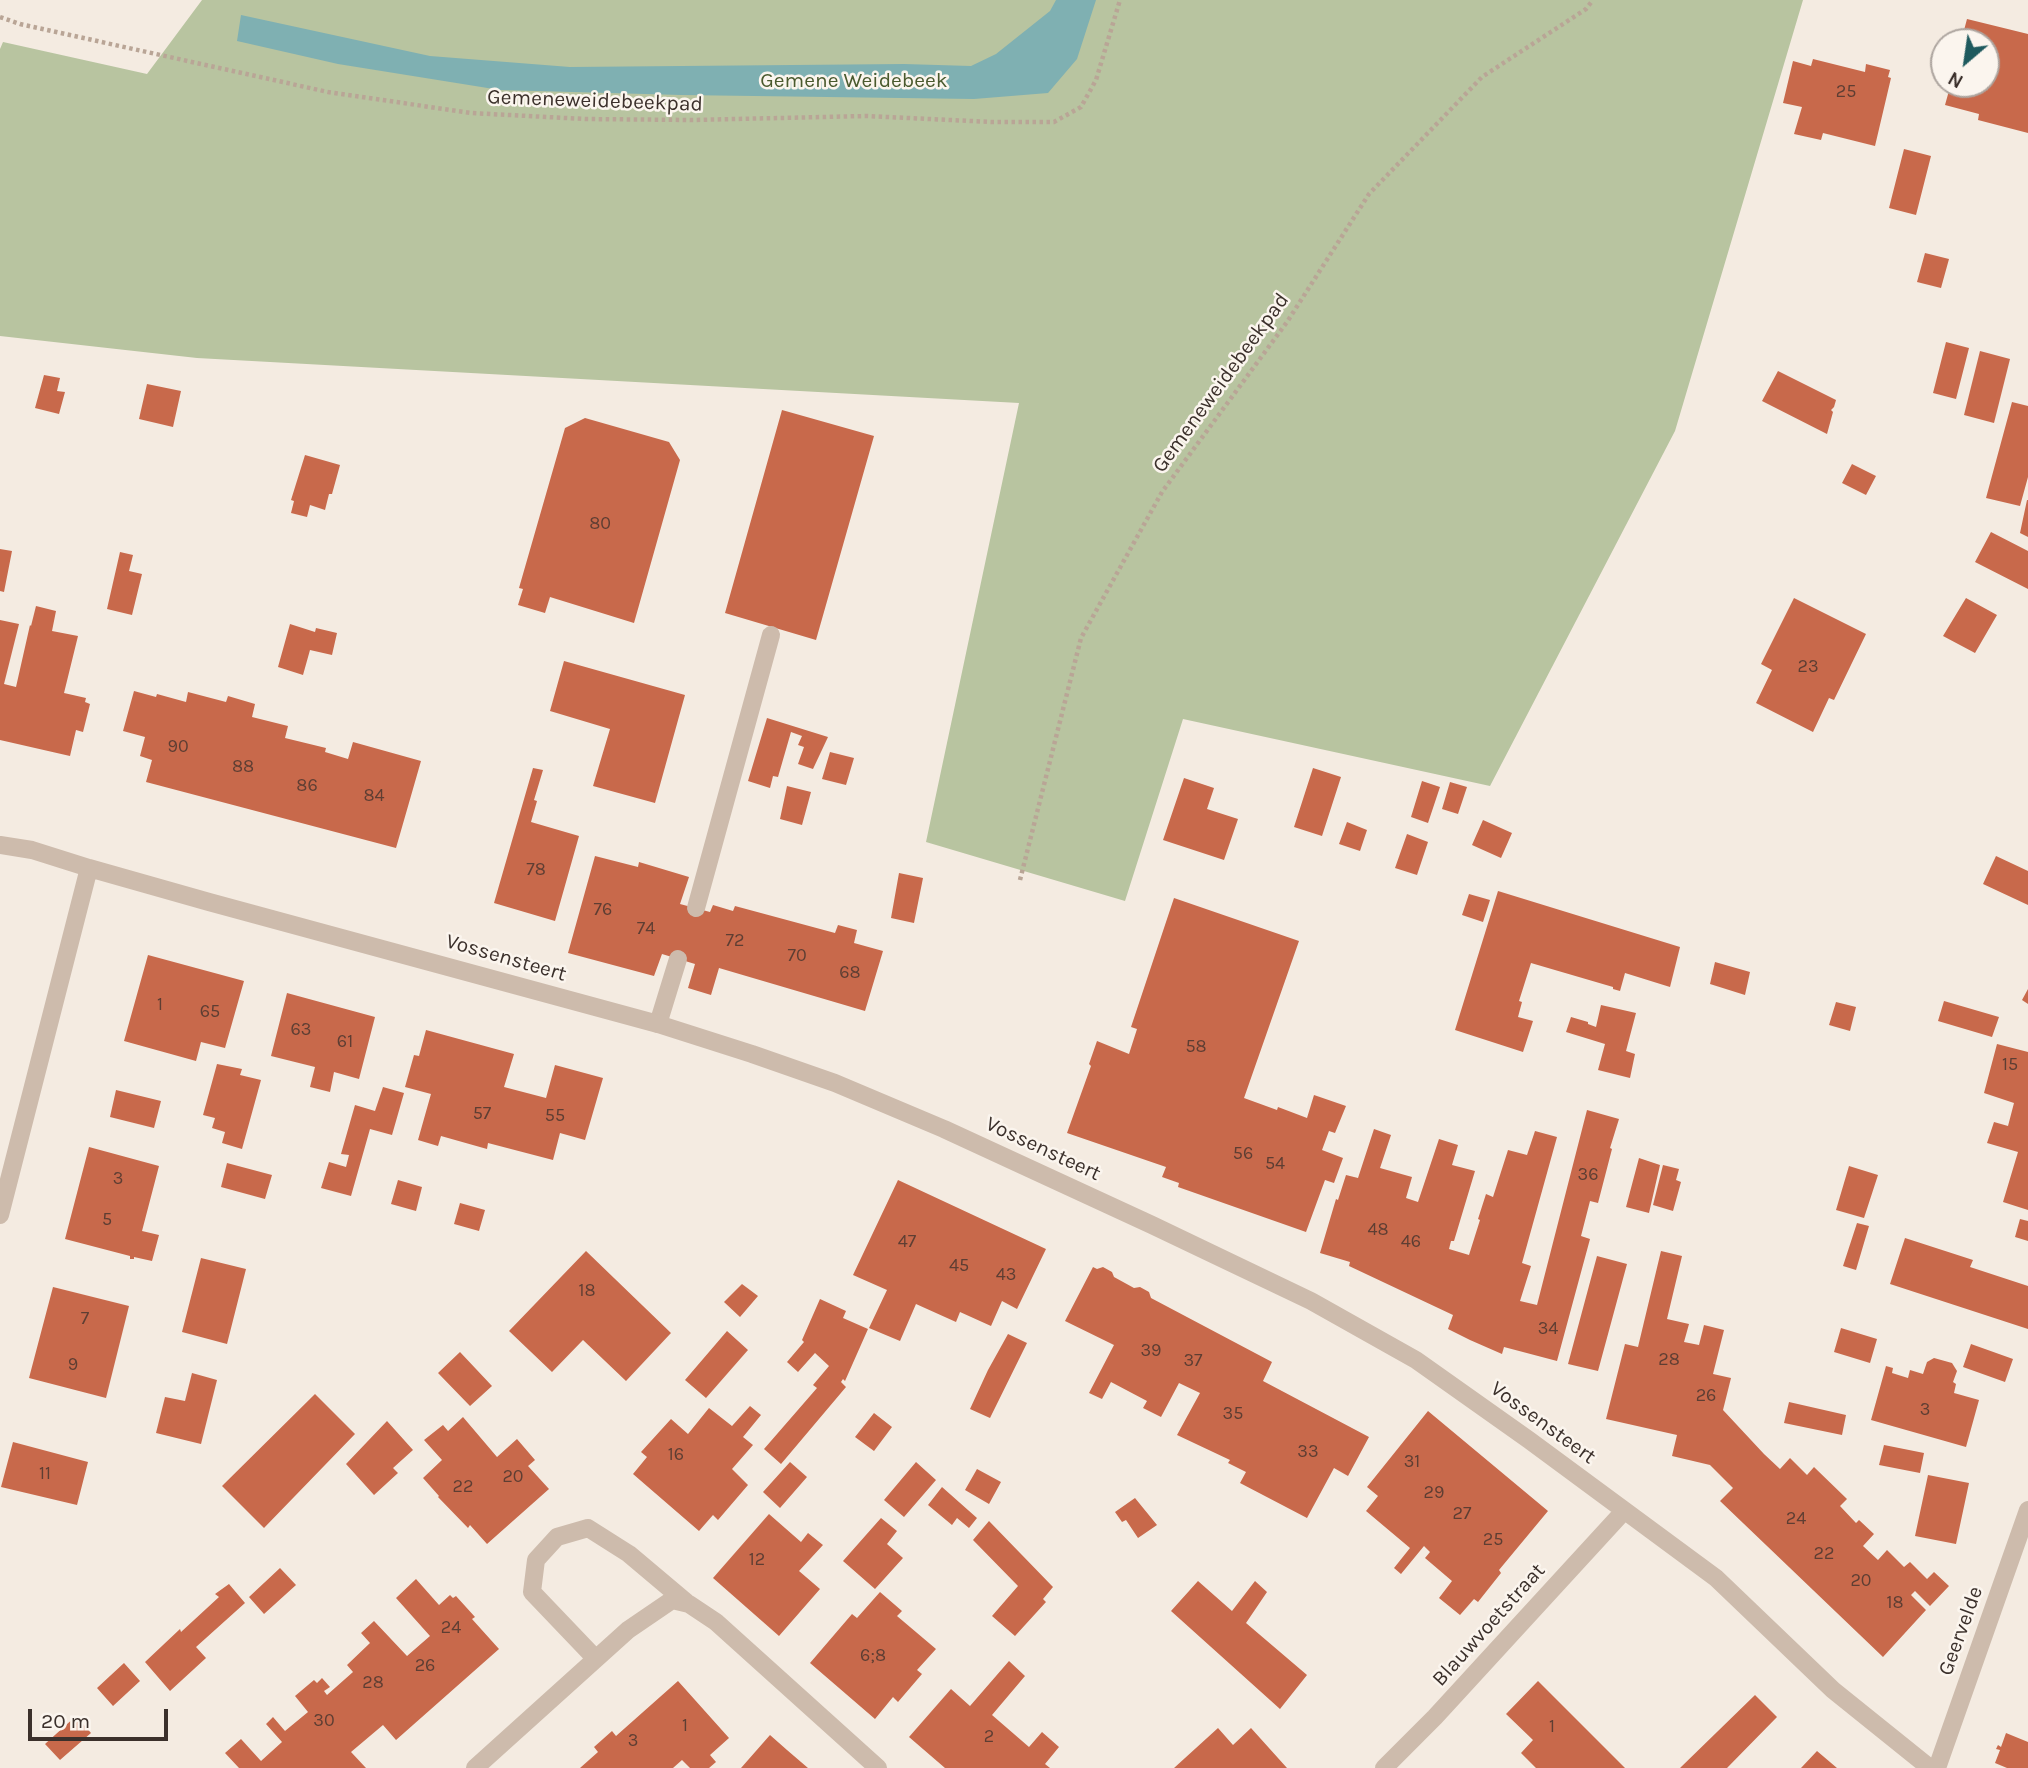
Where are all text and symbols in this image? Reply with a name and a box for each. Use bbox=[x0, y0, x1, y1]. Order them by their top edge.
north arrow bbox=[1930, 28, 2000, 98]
text: N bbox=[1944, 67, 1967, 93]
park label: Gemene Weidebeek bbox=[760, 68, 948, 94]
house number: 25 bbox=[1836, 81, 1856, 103]
street label: Gemeneweidebeekpad bbox=[487, 85, 703, 117]
street label: Gemeneweidebeekpad bbox=[1147, 288, 1295, 478]
house number: 80 bbox=[589, 513, 611, 535]
house number: 23 bbox=[1797, 656, 1819, 678]
house number: 90 bbox=[167, 736, 189, 758]
house number: 88 bbox=[232, 756, 254, 778]
house number: 86 bbox=[296, 775, 318, 797]
house number: 84 bbox=[363, 785, 385, 807]
house number: 78 bbox=[526, 859, 546, 881]
house number: 76 bbox=[594, 899, 612, 921]
house number: 74 bbox=[637, 918, 655, 940]
street label: Vossensteert bbox=[443, 929, 569, 987]
house number: 72 bbox=[726, 930, 744, 952]
house number: 70 bbox=[787, 945, 807, 967]
house number: 68 bbox=[839, 962, 861, 984]
house number: 1 bbox=[157, 994, 163, 1016]
house number: 65 bbox=[200, 1001, 220, 1023]
house number: 63 bbox=[291, 1019, 311, 1041]
house number: 61 bbox=[337, 1031, 353, 1053]
house number: 58 bbox=[1185, 1036, 1207, 1058]
house number: 15 bbox=[2002, 1054, 2018, 1076]
house number: 57 bbox=[473, 1103, 491, 1125]
house number: 55 bbox=[545, 1105, 565, 1127]
street label: Vossensteert bbox=[981, 1111, 1105, 1187]
house number: 56 bbox=[1233, 1143, 1253, 1165]
house number: 54 bbox=[1265, 1153, 1285, 1175]
house number: 36 bbox=[1578, 1164, 1598, 1186]
house number: 3 bbox=[113, 1168, 123, 1190]
house number: 5 bbox=[102, 1209, 112, 1231]
house number: 48 bbox=[1367, 1219, 1389, 1241]
house number: 47 bbox=[898, 1231, 916, 1253]
house number: 46 bbox=[1401, 1231, 1421, 1253]
house number: 45 bbox=[949, 1255, 969, 1277]
house number: 43 bbox=[996, 1264, 1016, 1286]
house number: 18 bbox=[578, 1280, 596, 1302]
house number: 7 bbox=[81, 1308, 89, 1330]
house number: 34 bbox=[1538, 1318, 1558, 1340]
house number: 39 bbox=[1140, 1340, 1162, 1362]
house number: 28 bbox=[1658, 1349, 1680, 1371]
house number: 37 bbox=[1183, 1350, 1203, 1372]
house number: 9 bbox=[68, 1354, 78, 1376]
street label: Vossensteert bbox=[1485, 1376, 1601, 1470]
house number: 26 bbox=[1696, 1385, 1716, 1407]
house number: 3 bbox=[1920, 1399, 1930, 1421]
house number: 35 bbox=[1223, 1403, 1243, 1425]
house number: 33 bbox=[1297, 1441, 1319, 1463]
house number: 16 bbox=[668, 1444, 684, 1466]
house number: 31 bbox=[1404, 1451, 1420, 1473]
house number: 11 bbox=[39, 1463, 51, 1485]
house number: 20 bbox=[502, 1466, 524, 1488]
house number: 22 bbox=[453, 1476, 473, 1498]
house number: 29 bbox=[1424, 1482, 1444, 1504]
house number: 27 bbox=[1453, 1503, 1471, 1525]
house number: 24 bbox=[1786, 1508, 1806, 1530]
house number: 25 bbox=[1483, 1529, 1503, 1551]
house number: 22 bbox=[1814, 1543, 1834, 1565]
house number: 12 bbox=[749, 1549, 765, 1571]
street label: Blauwvoetstraat bbox=[1427, 1558, 1551, 1692]
house number: 20 bbox=[1850, 1570, 1872, 1592]
street label: Geervelde bbox=[1933, 1583, 1989, 1679]
house number: 18 bbox=[1886, 1592, 1904, 1614]
house number: 24 bbox=[441, 1617, 461, 1639]
house number: 6;8 bbox=[860, 1645, 886, 1667]
house number: 26 bbox=[415, 1655, 435, 1677]
house number: 28 bbox=[362, 1672, 384, 1694]
scale bar bbox=[32, 1694, 172, 1738]
text: 20 m bbox=[41, 1709, 90, 1733]
house number: 30 bbox=[313, 1710, 335, 1732]
house number: 1 bbox=[682, 1715, 688, 1737]
house number: 1 bbox=[1549, 1716, 1555, 1738]
house number: 2 bbox=[984, 1726, 994, 1748]
house number: 3 bbox=[628, 1730, 638, 1752]

